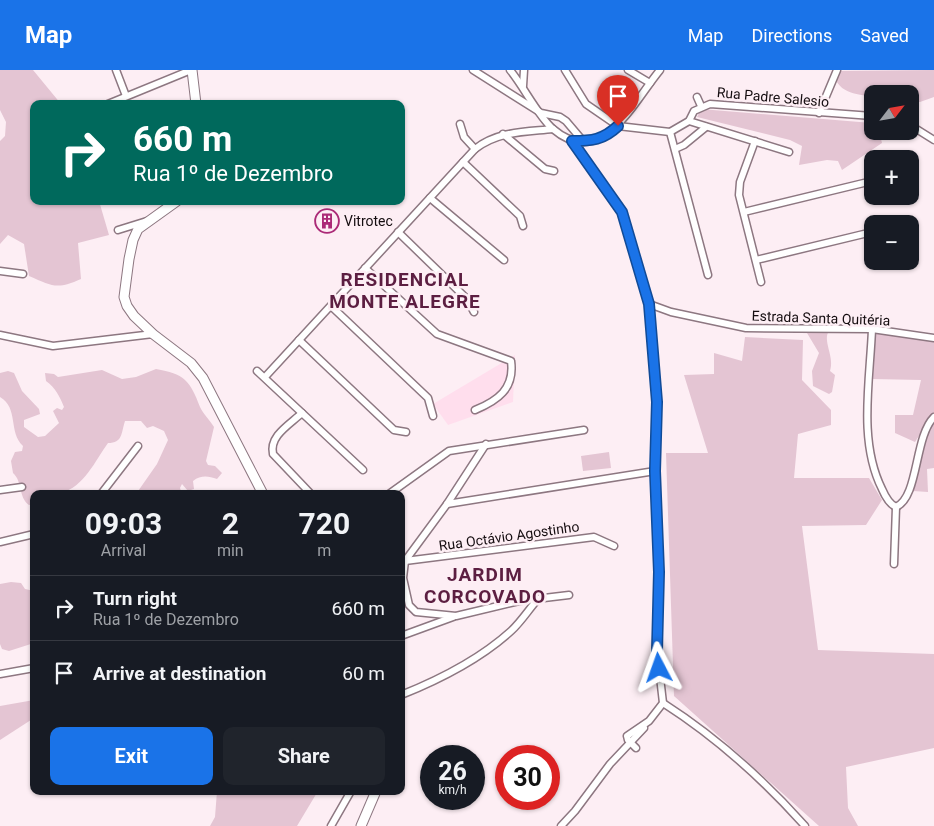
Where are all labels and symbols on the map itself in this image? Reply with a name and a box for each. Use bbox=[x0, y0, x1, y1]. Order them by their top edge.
pin bbox=[597, 75, 639, 126]
street label: Rua Padre Salesio bbox=[716, 84, 830, 110]
north arrow bbox=[864, 85, 919, 140]
building icon: Vitrotec bbox=[314, 208, 340, 234]
place label: Vitrotec bbox=[344, 213, 393, 229]
district label: RESIDENCIAL MONTE ALEGRE bbox=[329, 268, 481, 313]
street label: Estrada Santa Quitéria bbox=[751, 308, 891, 328]
street label: Rua Octávio Agostinho bbox=[438, 518, 580, 554]
district label: JARDIM CORCOVADO bbox=[424, 563, 546, 608]
position arrow bbox=[632, 641, 684, 693]
speed limit sign: 30 bbox=[495, 745, 560, 810]

